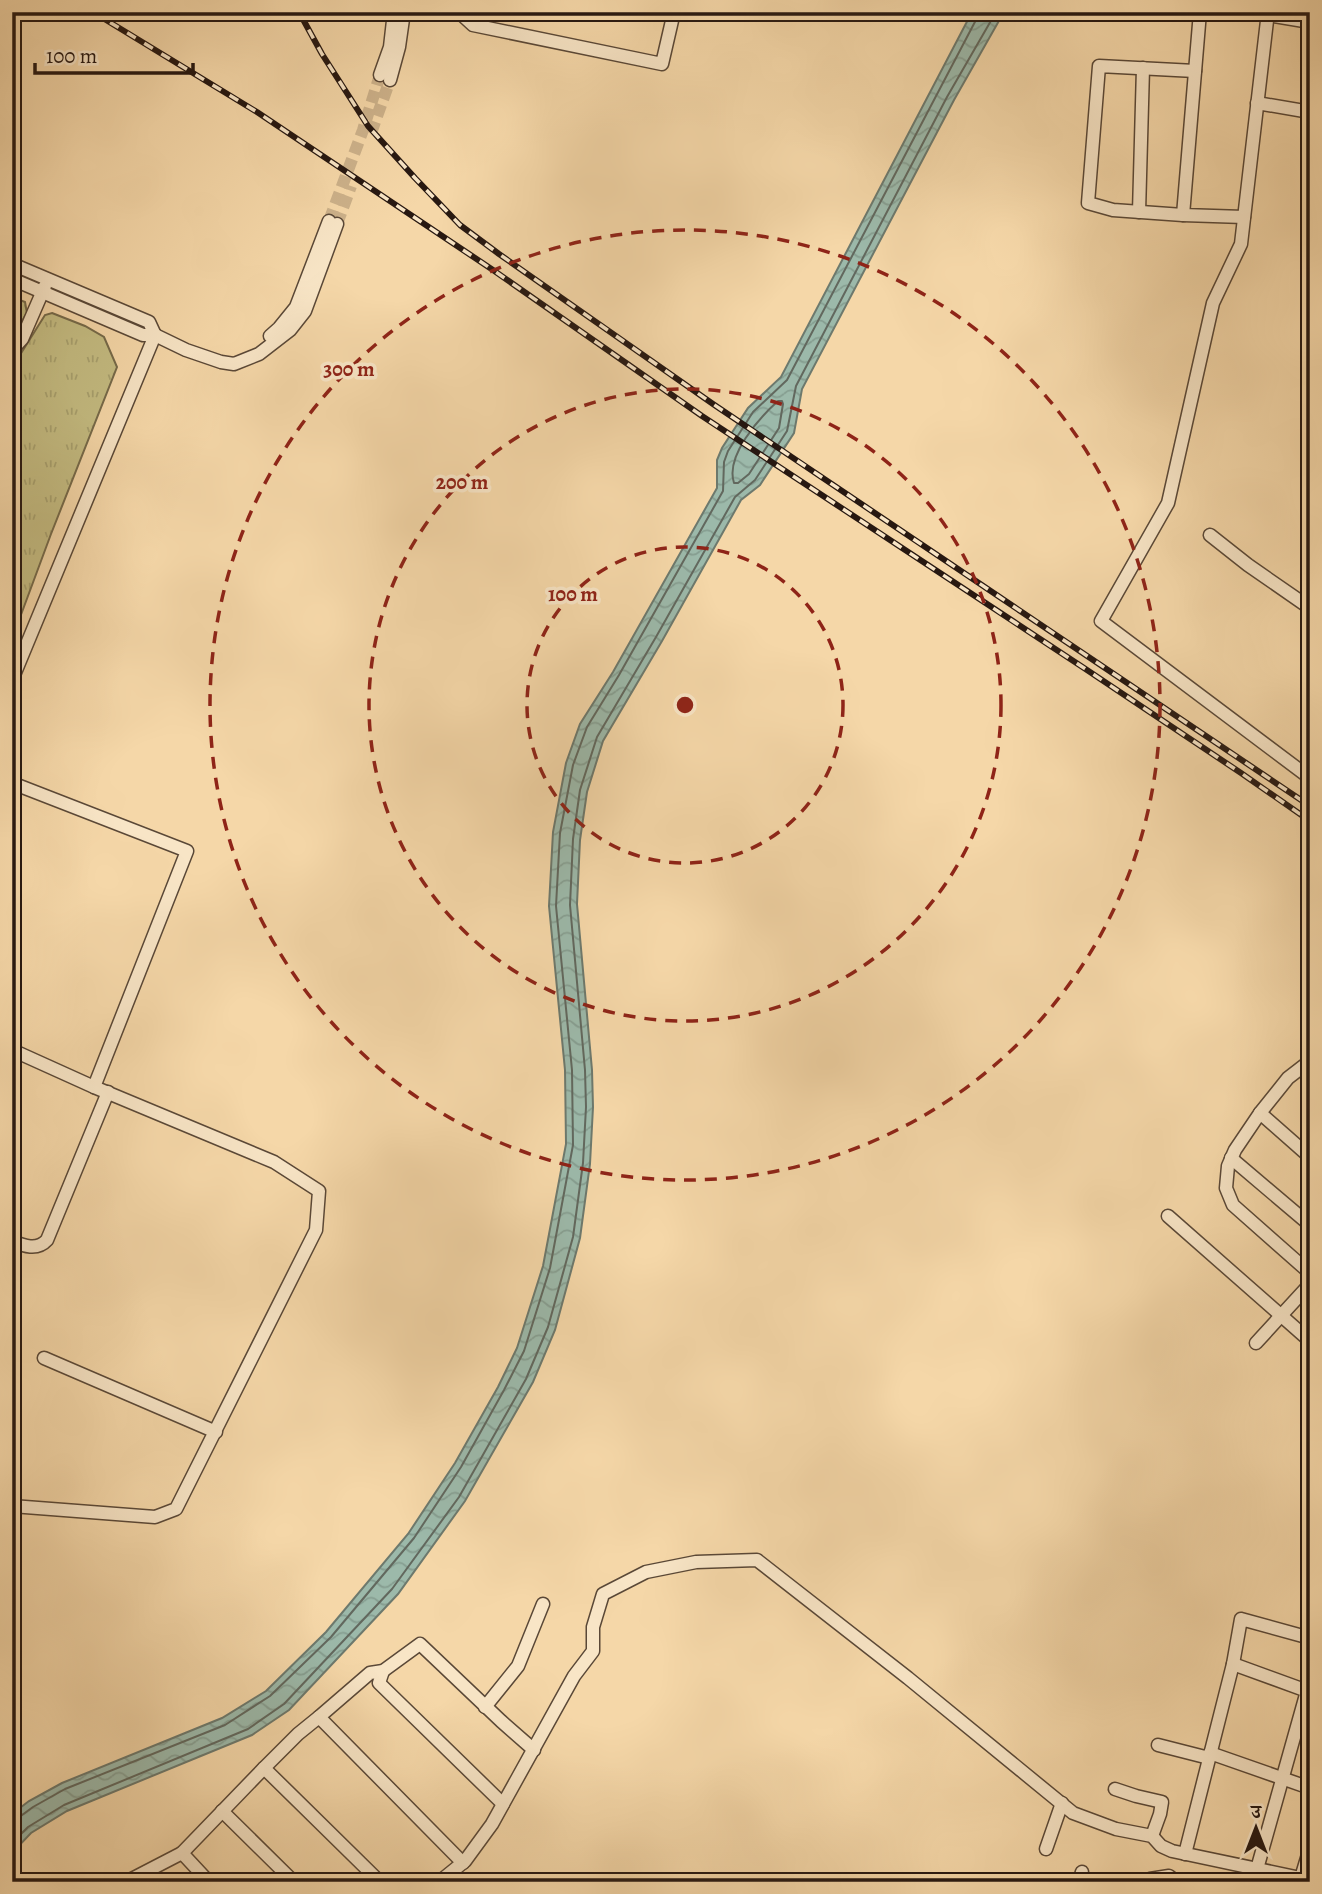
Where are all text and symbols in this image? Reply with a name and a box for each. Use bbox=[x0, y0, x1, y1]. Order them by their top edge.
scale bar bbox=[35, 32, 192, 76]
text: 100 m bbox=[46, 42, 97, 70]
text: 300 m bbox=[323, 355, 375, 383]
text: 200 m bbox=[436, 468, 489, 496]
text: 100 m bbox=[548, 580, 598, 608]
centre of rings bbox=[673, 693, 697, 717]
north arrow bbox=[1220, 1792, 1290, 1862]
text: उ bbox=[1249, 1799, 1262, 1825]

